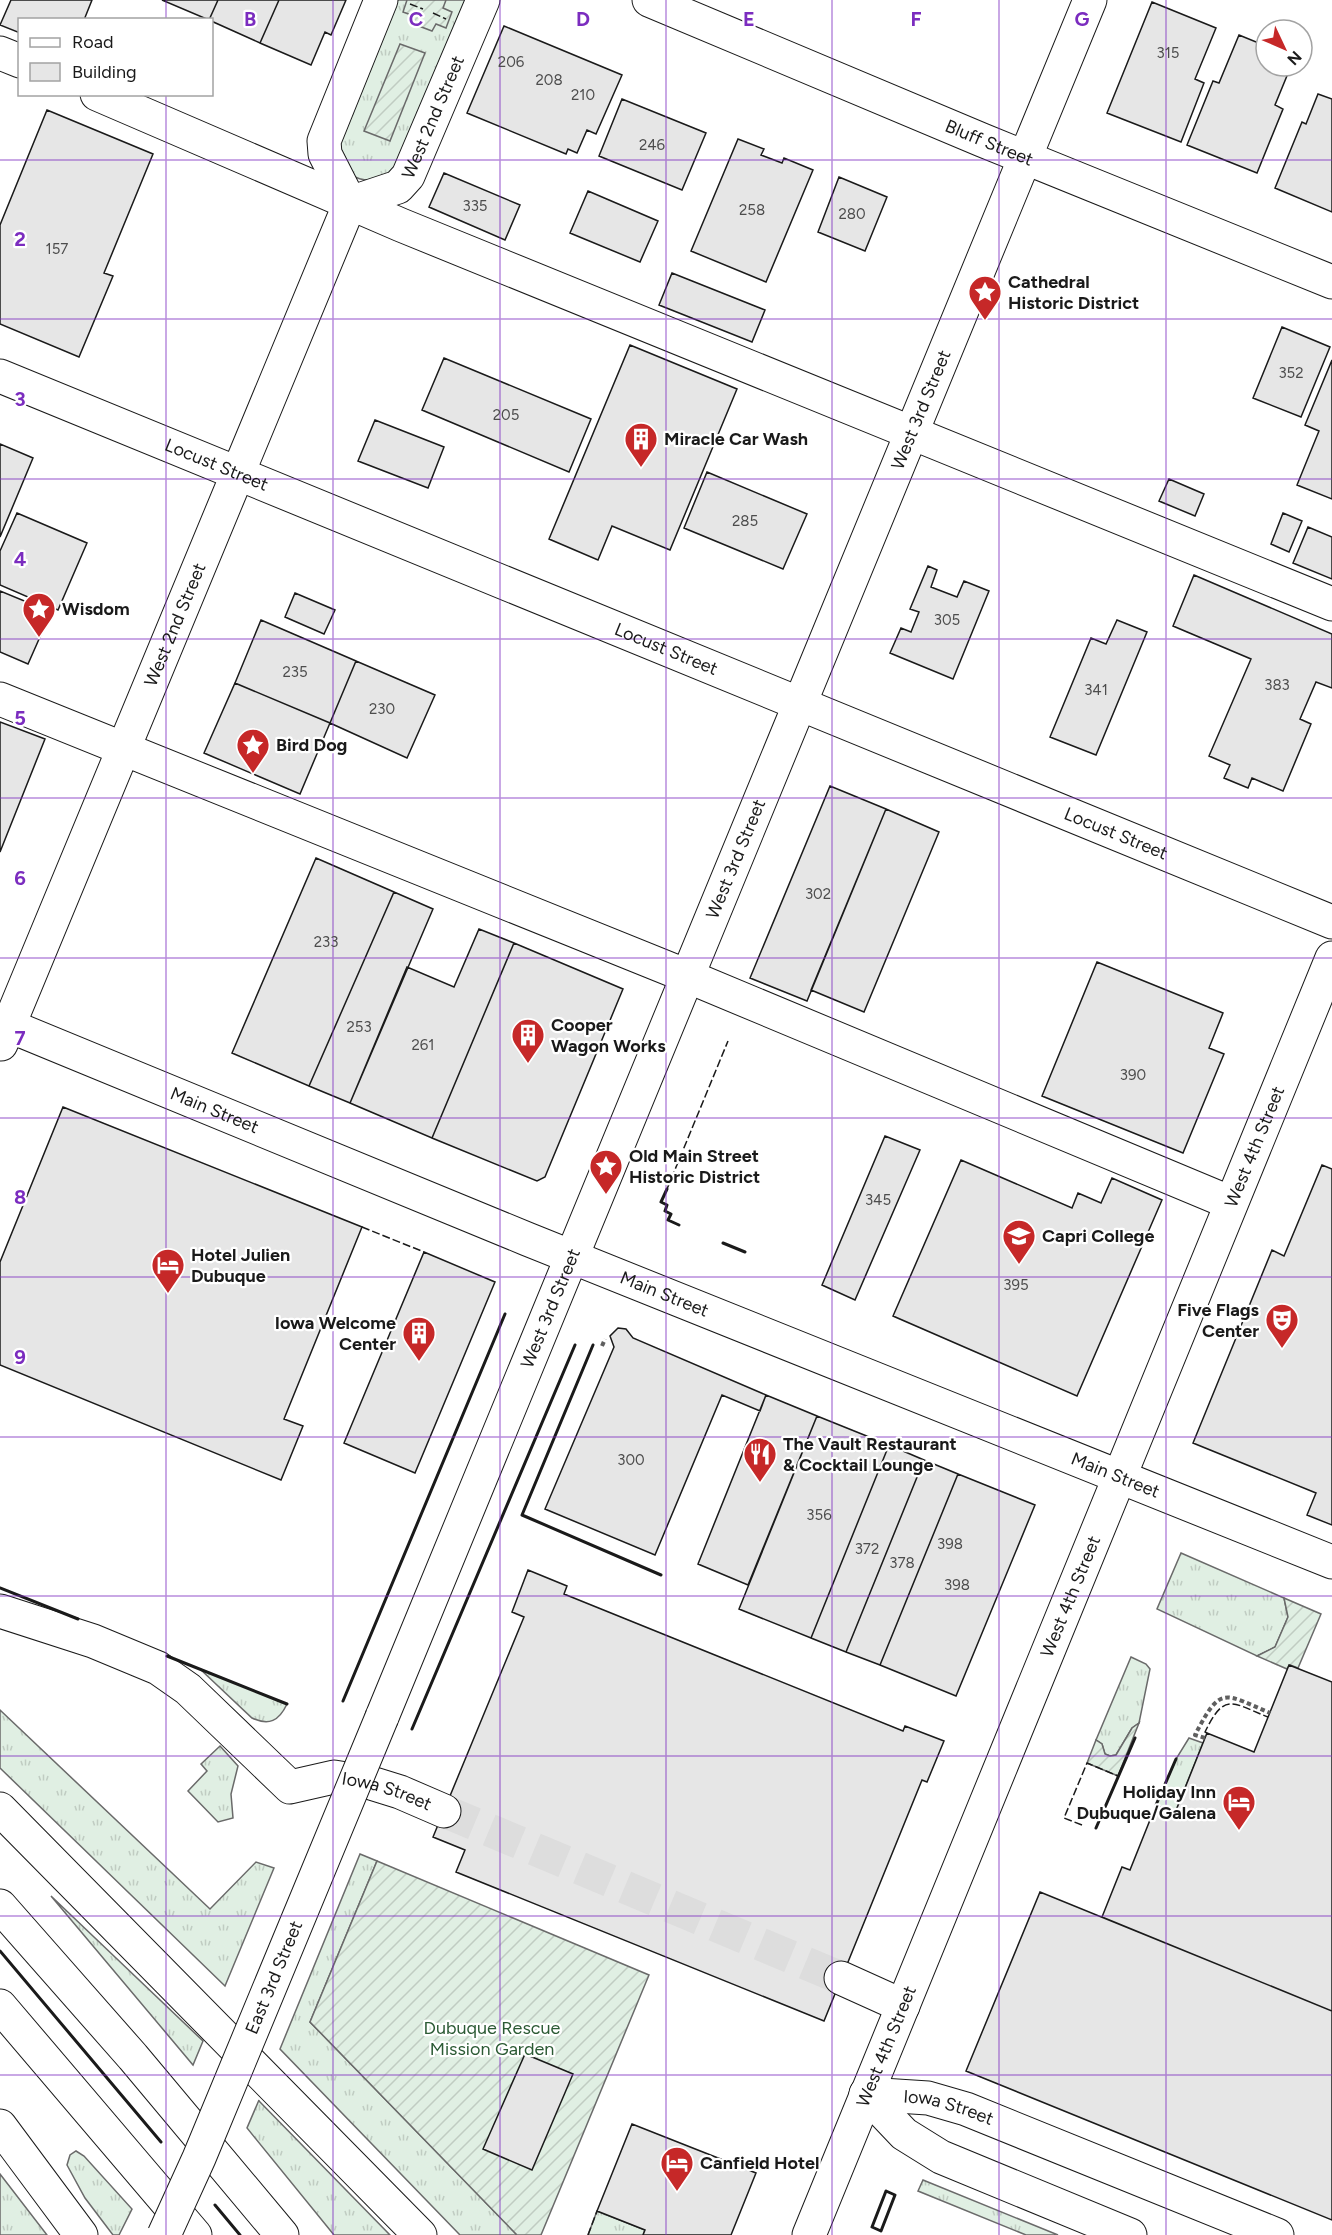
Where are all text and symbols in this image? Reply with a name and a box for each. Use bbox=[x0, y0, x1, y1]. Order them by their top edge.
text: B bbox=[244, 7, 256, 31]
text: C bbox=[409, 7, 423, 31]
text: D bbox=[576, 7, 590, 31]
text: E bbox=[743, 7, 755, 31]
text: F bbox=[910, 7, 922, 31]
text: G bbox=[1075, 7, 1090, 31]
legend bbox=[18, 18, 213, 96]
north arrow bbox=[1254, 18, 1314, 78]
text: Road bbox=[72, 31, 113, 53]
house number: 315 bbox=[1157, 44, 1179, 62]
text: N bbox=[1283, 47, 1306, 69]
street label: West 2nd Street bbox=[397, 52, 469, 182]
house number: 206 bbox=[498, 53, 525, 71]
text: Building bbox=[72, 61, 137, 83]
house number: 208 bbox=[535, 71, 563, 89]
house number: 210 bbox=[571, 86, 595, 104]
street label: Bluff Street bbox=[942, 115, 1037, 171]
house number: 246 bbox=[639, 136, 666, 154]
house number: 335 bbox=[463, 197, 487, 215]
house number: 258 bbox=[739, 201, 765, 219]
house number: 280 bbox=[838, 205, 866, 223]
text: 2 bbox=[14, 227, 26, 251]
house number: 157 bbox=[46, 240, 68, 258]
place label: Cathedral Historic District bbox=[1008, 271, 1139, 314]
place icon: Cathedral Historic District bbox=[967, 274, 1003, 321]
street label: West 3rd Street bbox=[887, 347, 956, 473]
house number: 352 bbox=[1278, 364, 1304, 382]
text: 3 bbox=[14, 387, 26, 411]
house number: 205 bbox=[493, 406, 519, 424]
building icon: Miracle Car Wash bbox=[623, 421, 659, 468]
place label: Miracle Car Wash bbox=[664, 428, 808, 450]
street label: Locust Street bbox=[162, 434, 272, 496]
house number: 285 bbox=[732, 512, 758, 530]
text: 4 bbox=[14, 547, 27, 571]
street label: West 2nd Street bbox=[140, 560, 210, 690]
place icon: Wisdom bbox=[21, 591, 57, 638]
place label: Wisdom bbox=[62, 598, 130, 620]
house number: 305 bbox=[934, 611, 960, 629]
street label: Locust Street bbox=[611, 618, 721, 680]
house number: 235 bbox=[282, 663, 308, 681]
house number: 383 bbox=[1264, 676, 1290, 694]
house number: 341 bbox=[1084, 681, 1108, 699]
house number: 230 bbox=[369, 700, 395, 718]
text: 5 bbox=[14, 706, 26, 730]
place icon: Bird Dog bbox=[235, 727, 271, 774]
place label: Bird Dog bbox=[276, 734, 347, 756]
street label: West 3rd Street bbox=[701, 796, 770, 922]
street label: Locust Street bbox=[1061, 802, 1171, 864]
text: 6 bbox=[14, 866, 26, 890]
house number: 302 bbox=[805, 885, 831, 903]
house number: 233 bbox=[314, 933, 338, 951]
place label: Cooper Wagon Works bbox=[551, 1014, 666, 1057]
building icon: Cooper Wagon Works bbox=[510, 1017, 546, 1064]
house number: 253 bbox=[346, 1018, 372, 1036]
text: 7 bbox=[14, 1026, 26, 1050]
house number: 261 bbox=[411, 1036, 435, 1054]
house number: 390 bbox=[1120, 1066, 1146, 1084]
street label: Main Street bbox=[167, 1082, 262, 1138]
street label: West 4th Street bbox=[1220, 1083, 1289, 1211]
place label: Old Main Street Historic District bbox=[629, 1145, 760, 1188]
place icon: Old Main Street Historic District bbox=[588, 1148, 624, 1195]
text: 8 bbox=[14, 1185, 26, 1209]
house number: 345 bbox=[865, 1191, 891, 1209]
school or university icon: Capri College bbox=[1001, 1218, 1037, 1265]
place label: Capri College bbox=[1042, 1225, 1154, 1247]
place label: Hotel Julien Dubuque bbox=[191, 1244, 290, 1287]
street label: West 3rd Street bbox=[516, 1245, 585, 1371]
hotel icon: Hotel Julien Dubuque bbox=[150, 1247, 186, 1294]
street label: Main Street bbox=[617, 1267, 712, 1322]
house number: 395 bbox=[1003, 1276, 1029, 1294]
place label: Five Flags Center bbox=[1177, 1299, 1260, 1342]
theatre icon: Five Flags Center bbox=[1264, 1302, 1300, 1349]
place label: Iowa Welcome Center bbox=[275, 1312, 396, 1355]
building icon: Iowa Welcome Center bbox=[401, 1315, 437, 1362]
text: 9 bbox=[14, 1345, 26, 1369]
place label: The Vault Restaurant & Cocktail Lounge bbox=[783, 1433, 957, 1476]
restaurant icon: The Vault Restaurant & Cocktail Lounge bbox=[742, 1436, 778, 1483]
street label: Main Street bbox=[1068, 1447, 1163, 1503]
house number: 300 bbox=[617, 1451, 645, 1469]
house number: 356 bbox=[806, 1506, 832, 1524]
street label: West 4th Street bbox=[1036, 1532, 1105, 1660]
house number: 398 bbox=[937, 1535, 963, 1553]
house number: 372 bbox=[855, 1540, 879, 1558]
house number: 378 bbox=[889, 1554, 915, 1572]
house number: 398 bbox=[944, 1576, 970, 1594]
street label: Iowa Street bbox=[340, 1767, 435, 1815]
place label: Holiday Inn Dubuque/Galena bbox=[1076, 1781, 1216, 1824]
hotel icon: Holiday Inn Dubuque/Galena bbox=[1221, 1784, 1257, 1831]
street label: East 3rd Street bbox=[241, 1917, 307, 2038]
street label: West 4th Street bbox=[852, 1982, 921, 2110]
park label: Dubuque Rescue Mission Garden bbox=[424, 2017, 561, 2060]
street label: Iowa Street bbox=[903, 2085, 997, 2130]
hotel icon: Canfield Hotel bbox=[659, 2145, 695, 2192]
place label: Canfield Hotel bbox=[700, 2152, 819, 2174]

